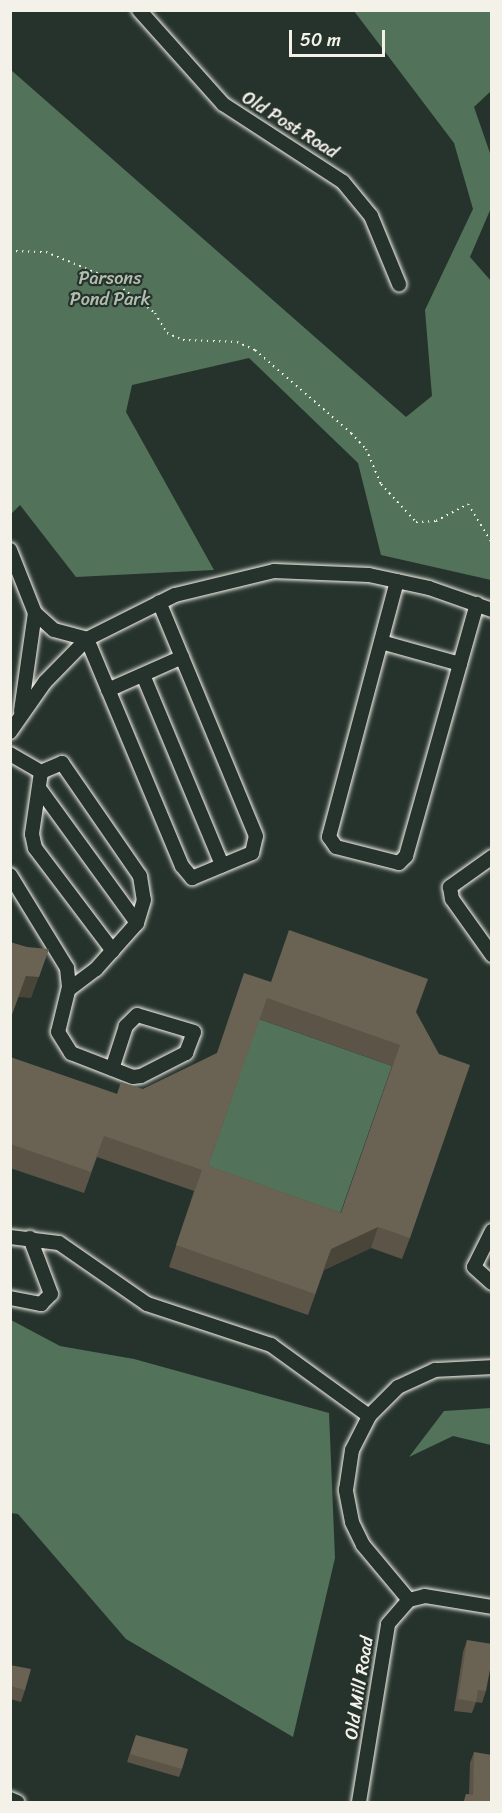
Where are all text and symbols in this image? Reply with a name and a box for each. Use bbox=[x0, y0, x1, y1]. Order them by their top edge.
scale bar bbox=[292, 18, 388, 56]
text: 50 m bbox=[300, 24, 341, 56]
street label: Old Post Road bbox=[237, 87, 343, 163]
park label: Parsons Pond Park bbox=[70, 268, 150, 310]
street label: Old Mill Road bbox=[340, 1635, 378, 1741]

